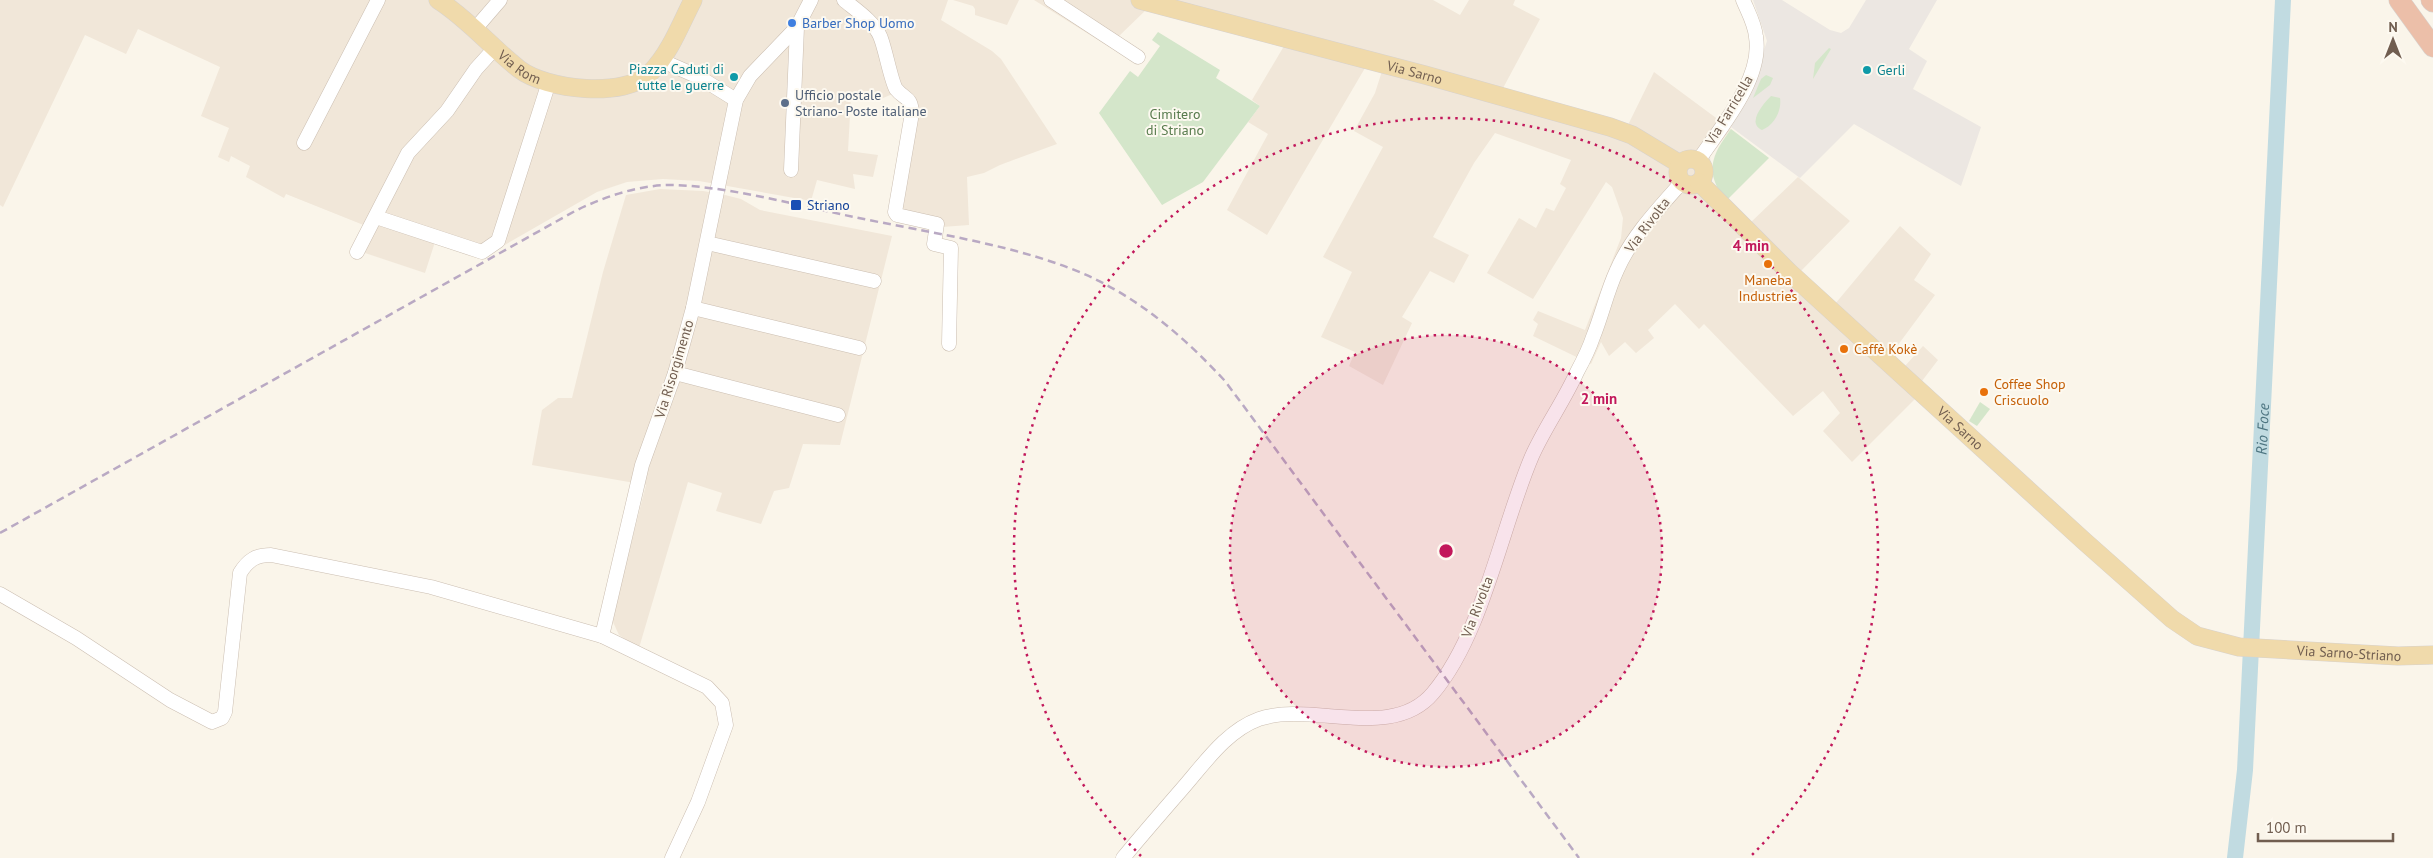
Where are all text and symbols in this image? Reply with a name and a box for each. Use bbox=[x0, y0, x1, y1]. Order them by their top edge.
place label: Barber Shop Uomo bbox=[802, 14, 914, 32]
north arrow bbox=[2368, 15, 2418, 65]
marker: Barber Shop Uomo bbox=[786, 17, 798, 29]
text: N bbox=[2388, 18, 2398, 36]
street label: Via Rom bbox=[493, 45, 544, 88]
street label: Via Sarno bbox=[1384, 56, 1444, 88]
place label: Piazza Caduti di tutte le guerre bbox=[629, 60, 724, 94]
place label: Gerli bbox=[1877, 61, 1905, 79]
marker: Gerli bbox=[1861, 64, 1873, 76]
marker: Piazza Caduti di tutte le guerre bbox=[728, 71, 740, 83]
street label: Via Farricella bbox=[1701, 72, 1757, 149]
place label: Ufficio postale Striano- Poste italiane bbox=[795, 86, 927, 120]
marker: Ufficio postale Striano- Poste italiane bbox=[779, 97, 791, 109]
park label: Cimitero di Striano bbox=[1146, 105, 1204, 139]
street label: Via Rivolta bbox=[1620, 194, 1674, 257]
place label: Striano bbox=[807, 196, 850, 214]
marker: Striano bbox=[789, 198, 803, 212]
text: 4 min bbox=[1733, 236, 1769, 255]
marker: Maneba Industries bbox=[1762, 258, 1774, 270]
place label: Maneba Industries bbox=[1739, 271, 1798, 305]
street label: Via Risorgimento bbox=[650, 318, 698, 421]
place label: Caffè Kokè bbox=[1854, 340, 1917, 358]
marker: Caffè Kokè bbox=[1838, 343, 1850, 355]
place label: Coffee Shop Criscuolo bbox=[1994, 375, 2066, 409]
marker: Coffee Shop Criscuolo bbox=[1978, 386, 1990, 398]
text: 2 min bbox=[1581, 389, 1617, 408]
street label: Via Sarno bbox=[1932, 402, 1987, 454]
water label: Rio Foce bbox=[2251, 403, 2273, 455]
centre of rings bbox=[1437, 542, 1455, 560]
street label: Via Rivolta bbox=[1457, 574, 1497, 641]
street label: Via Sarno-Striano bbox=[2295, 641, 2402, 665]
scale bar bbox=[2258, 810, 2393, 842]
text: 100 m bbox=[2266, 818, 2307, 837]

